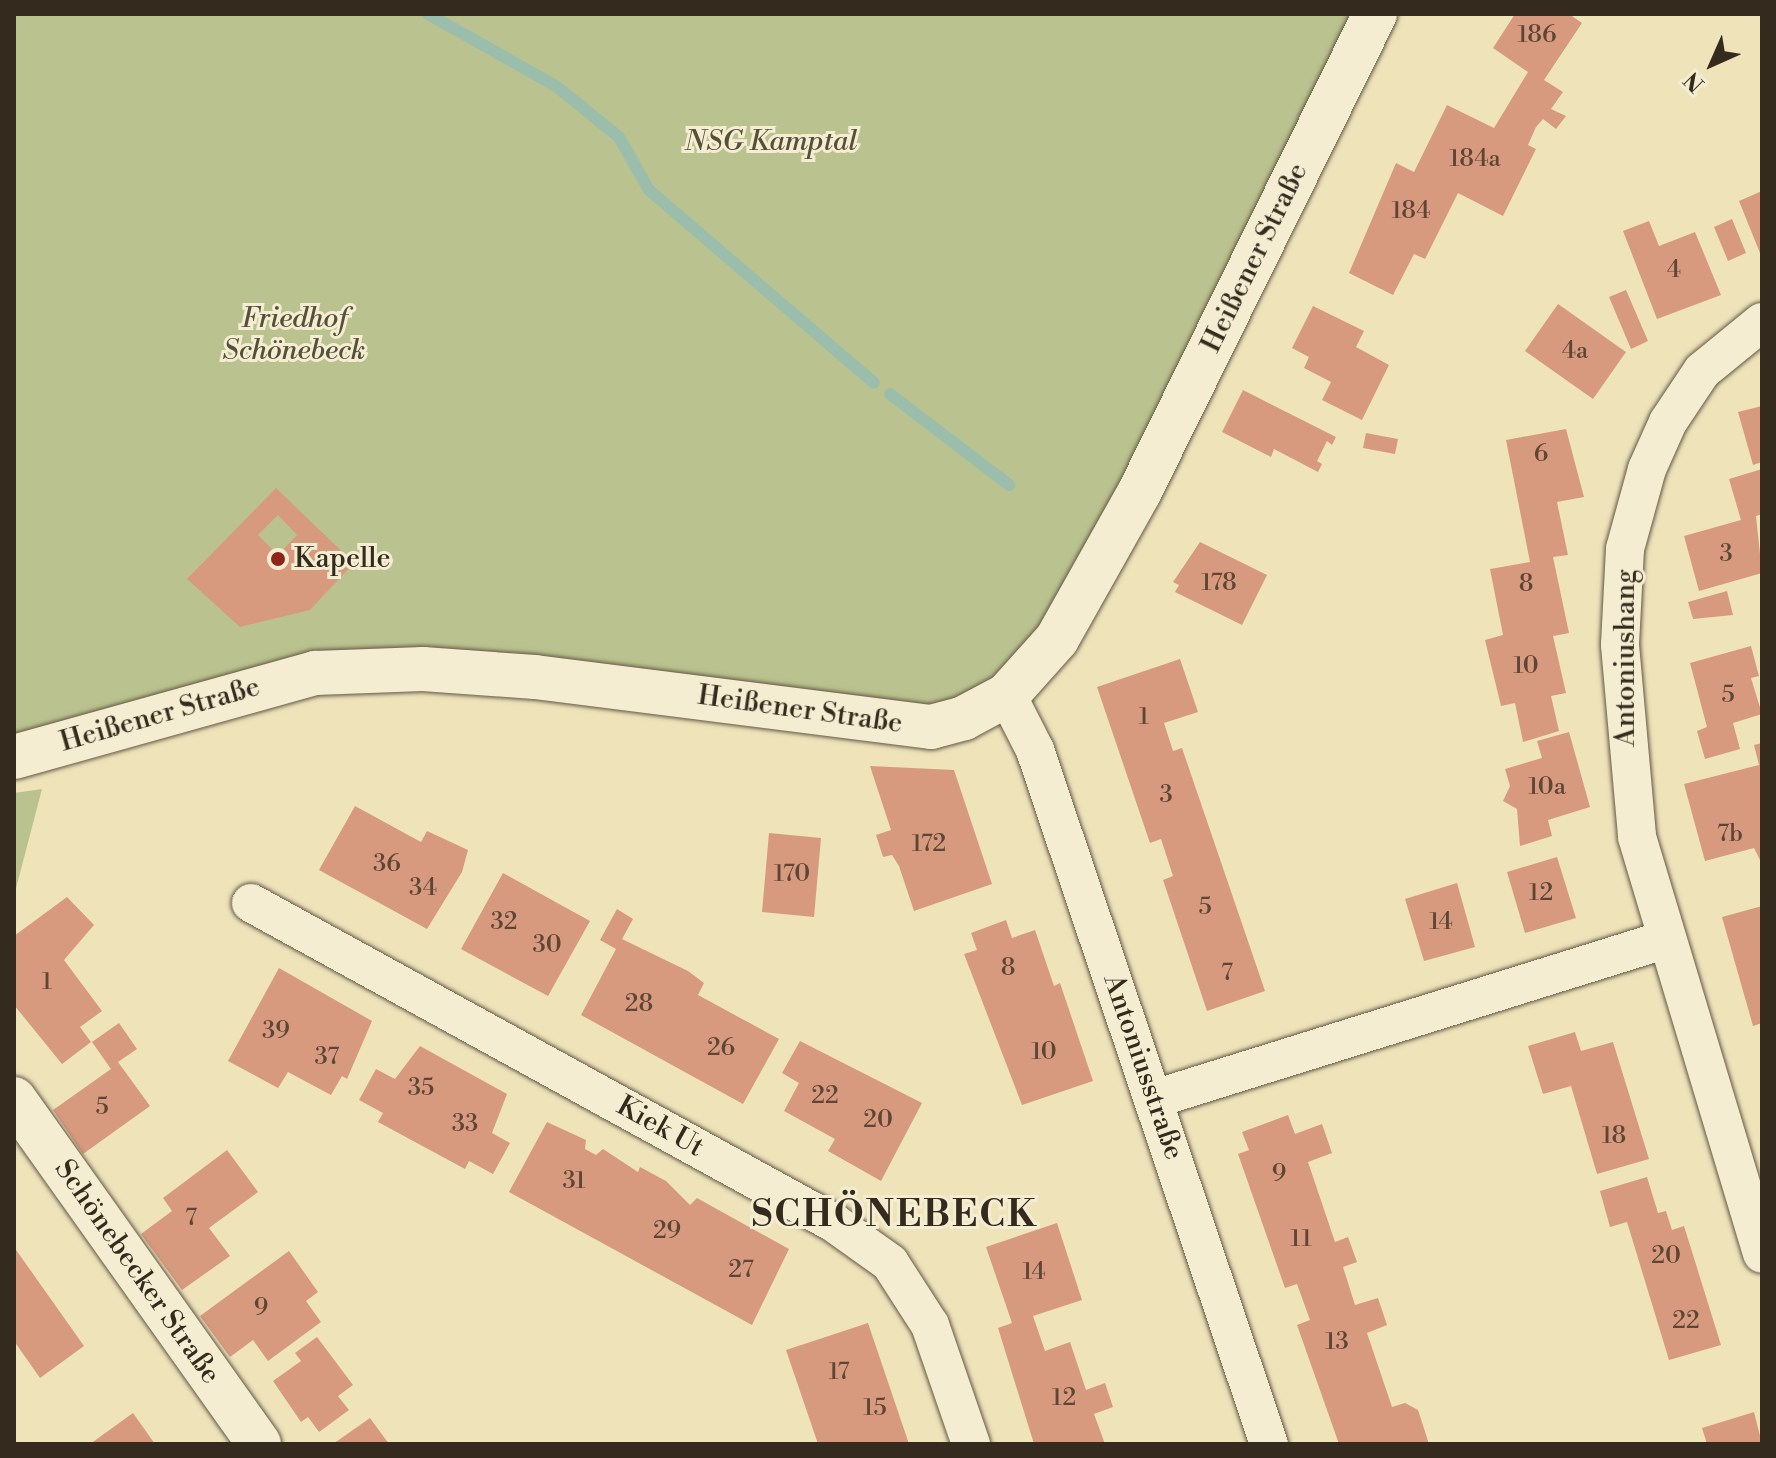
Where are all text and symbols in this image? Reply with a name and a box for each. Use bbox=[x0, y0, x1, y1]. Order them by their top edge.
house number: 186 bbox=[1517, 22, 1557, 50]
north arrow bbox=[1672, 24, 1752, 104]
text: N bbox=[1679, 66, 1710, 97]
park label: NSG Kamptal bbox=[685, 125, 857, 159]
house number: 184a bbox=[1449, 146, 1501, 174]
street label: Heißener Straße bbox=[1195, 158, 1315, 358]
house number: 184 bbox=[1391, 198, 1431, 226]
house number: 4 bbox=[1667, 257, 1681, 285]
park label: Friedhof Schönebeck bbox=[223, 302, 365, 368]
house number: 4a bbox=[1562, 338, 1588, 366]
house number: 6 bbox=[1534, 441, 1548, 469]
house number: 3 bbox=[1719, 541, 1733, 569]
place label: Kapelle bbox=[294, 542, 391, 576]
marker: Kapelle bbox=[269, 550, 287, 568]
street label: Antoniushang bbox=[1609, 569, 1643, 747]
house number: 178 bbox=[1201, 570, 1237, 598]
house number: 8 bbox=[1519, 571, 1533, 599]
house number: 10 bbox=[1513, 653, 1539, 681]
street label: Heißener Straße bbox=[56, 670, 264, 760]
street label: Heißener Straße bbox=[695, 679, 905, 741]
house number: 5 bbox=[1721, 682, 1735, 710]
house number: 1 bbox=[1139, 704, 1149, 732]
house number: 10a bbox=[1528, 774, 1566, 802]
house number: 3 bbox=[1159, 782, 1173, 810]
house number: 7b bbox=[1717, 821, 1743, 849]
house number: 172 bbox=[912, 831, 946, 859]
house number: 36 bbox=[373, 851, 401, 879]
house number: 170 bbox=[774, 861, 810, 889]
house number: 34 bbox=[409, 875, 437, 903]
house number: 12 bbox=[1529, 880, 1553, 908]
house number: 5 bbox=[1198, 894, 1212, 922]
house number: 32 bbox=[491, 909, 517, 937]
house number: 14 bbox=[1429, 909, 1453, 937]
house number: 30 bbox=[532, 932, 562, 960]
house number: 8 bbox=[1001, 955, 1015, 983]
house number: 7 bbox=[1221, 960, 1233, 988]
house number: 1 bbox=[42, 969, 52, 997]
street label: Antoniusstraße bbox=[1096, 970, 1190, 1164]
house number: 28 bbox=[625, 991, 653, 1019]
house number: 39 bbox=[262, 1018, 290, 1046]
house number: 26 bbox=[707, 1035, 735, 1063]
house number: 10 bbox=[1031, 1039, 1057, 1067]
house number: 37 bbox=[315, 1044, 339, 1072]
house number: 35 bbox=[408, 1075, 434, 1103]
house number: 22 bbox=[811, 1083, 839, 1111]
street label: Kiek Ut bbox=[611, 1089, 709, 1165]
house number: 5 bbox=[95, 1094, 109, 1122]
house number: 20 bbox=[863, 1107, 893, 1135]
house number: 33 bbox=[452, 1111, 478, 1139]
house number: 18 bbox=[1602, 1123, 1626, 1151]
street label: Schönebecker Straße bbox=[47, 1153, 227, 1391]
house number: 9 bbox=[1272, 1161, 1286, 1189]
house number: 31 bbox=[562, 1168, 586, 1196]
district label: SCHÖNEBECK bbox=[752, 1194, 1038, 1238]
house number: 7 bbox=[185, 1205, 197, 1233]
house number: 29 bbox=[653, 1218, 681, 1246]
house number: 11 bbox=[1290, 1226, 1312, 1254]
house number: 20 bbox=[1651, 1243, 1681, 1271]
house number: 27 bbox=[728, 1257, 754, 1285]
house number: 14 bbox=[1022, 1259, 1046, 1287]
house number: 9 bbox=[254, 1295, 268, 1323]
house number: 22 bbox=[1672, 1308, 1700, 1336]
house number: 13 bbox=[1325, 1329, 1349, 1357]
house number: 17 bbox=[828, 1359, 850, 1387]
house number: 12 bbox=[1052, 1385, 1076, 1413]
house number: 15 bbox=[863, 1395, 887, 1423]

